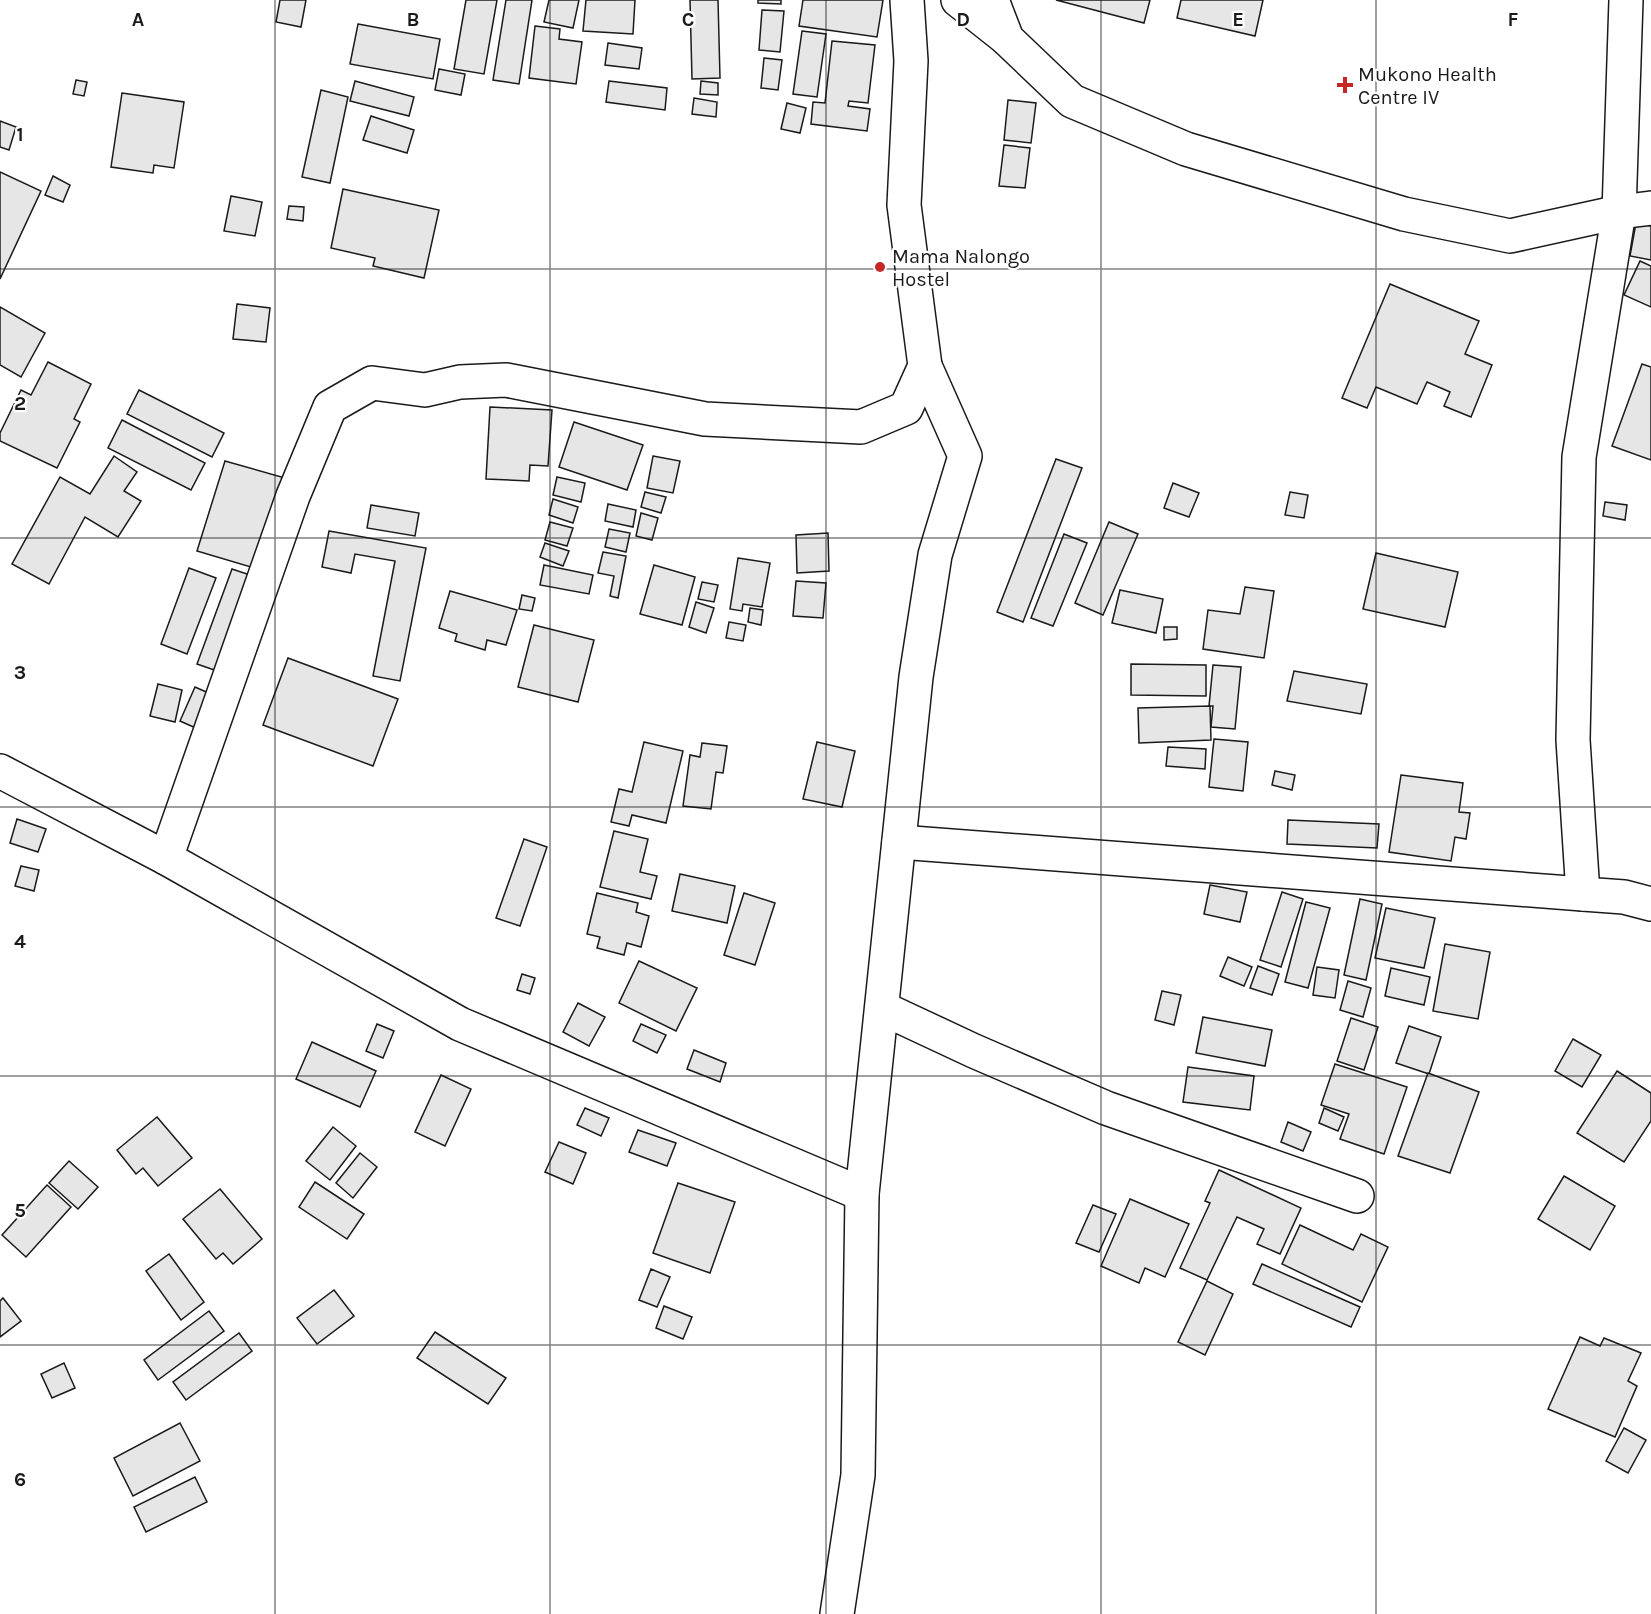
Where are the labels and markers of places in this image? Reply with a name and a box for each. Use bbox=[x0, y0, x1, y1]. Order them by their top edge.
place label: Mukono Health Centre IV bbox=[1358, 63, 1497, 109]
marker: Mukono Health Centre IV bbox=[1336, 76, 1354, 94]
place label: Mama Nalongo Hostel bbox=[892, 245, 1030, 291]
marker: Mama Nalongo Hostel bbox=[873, 260, 887, 274]

